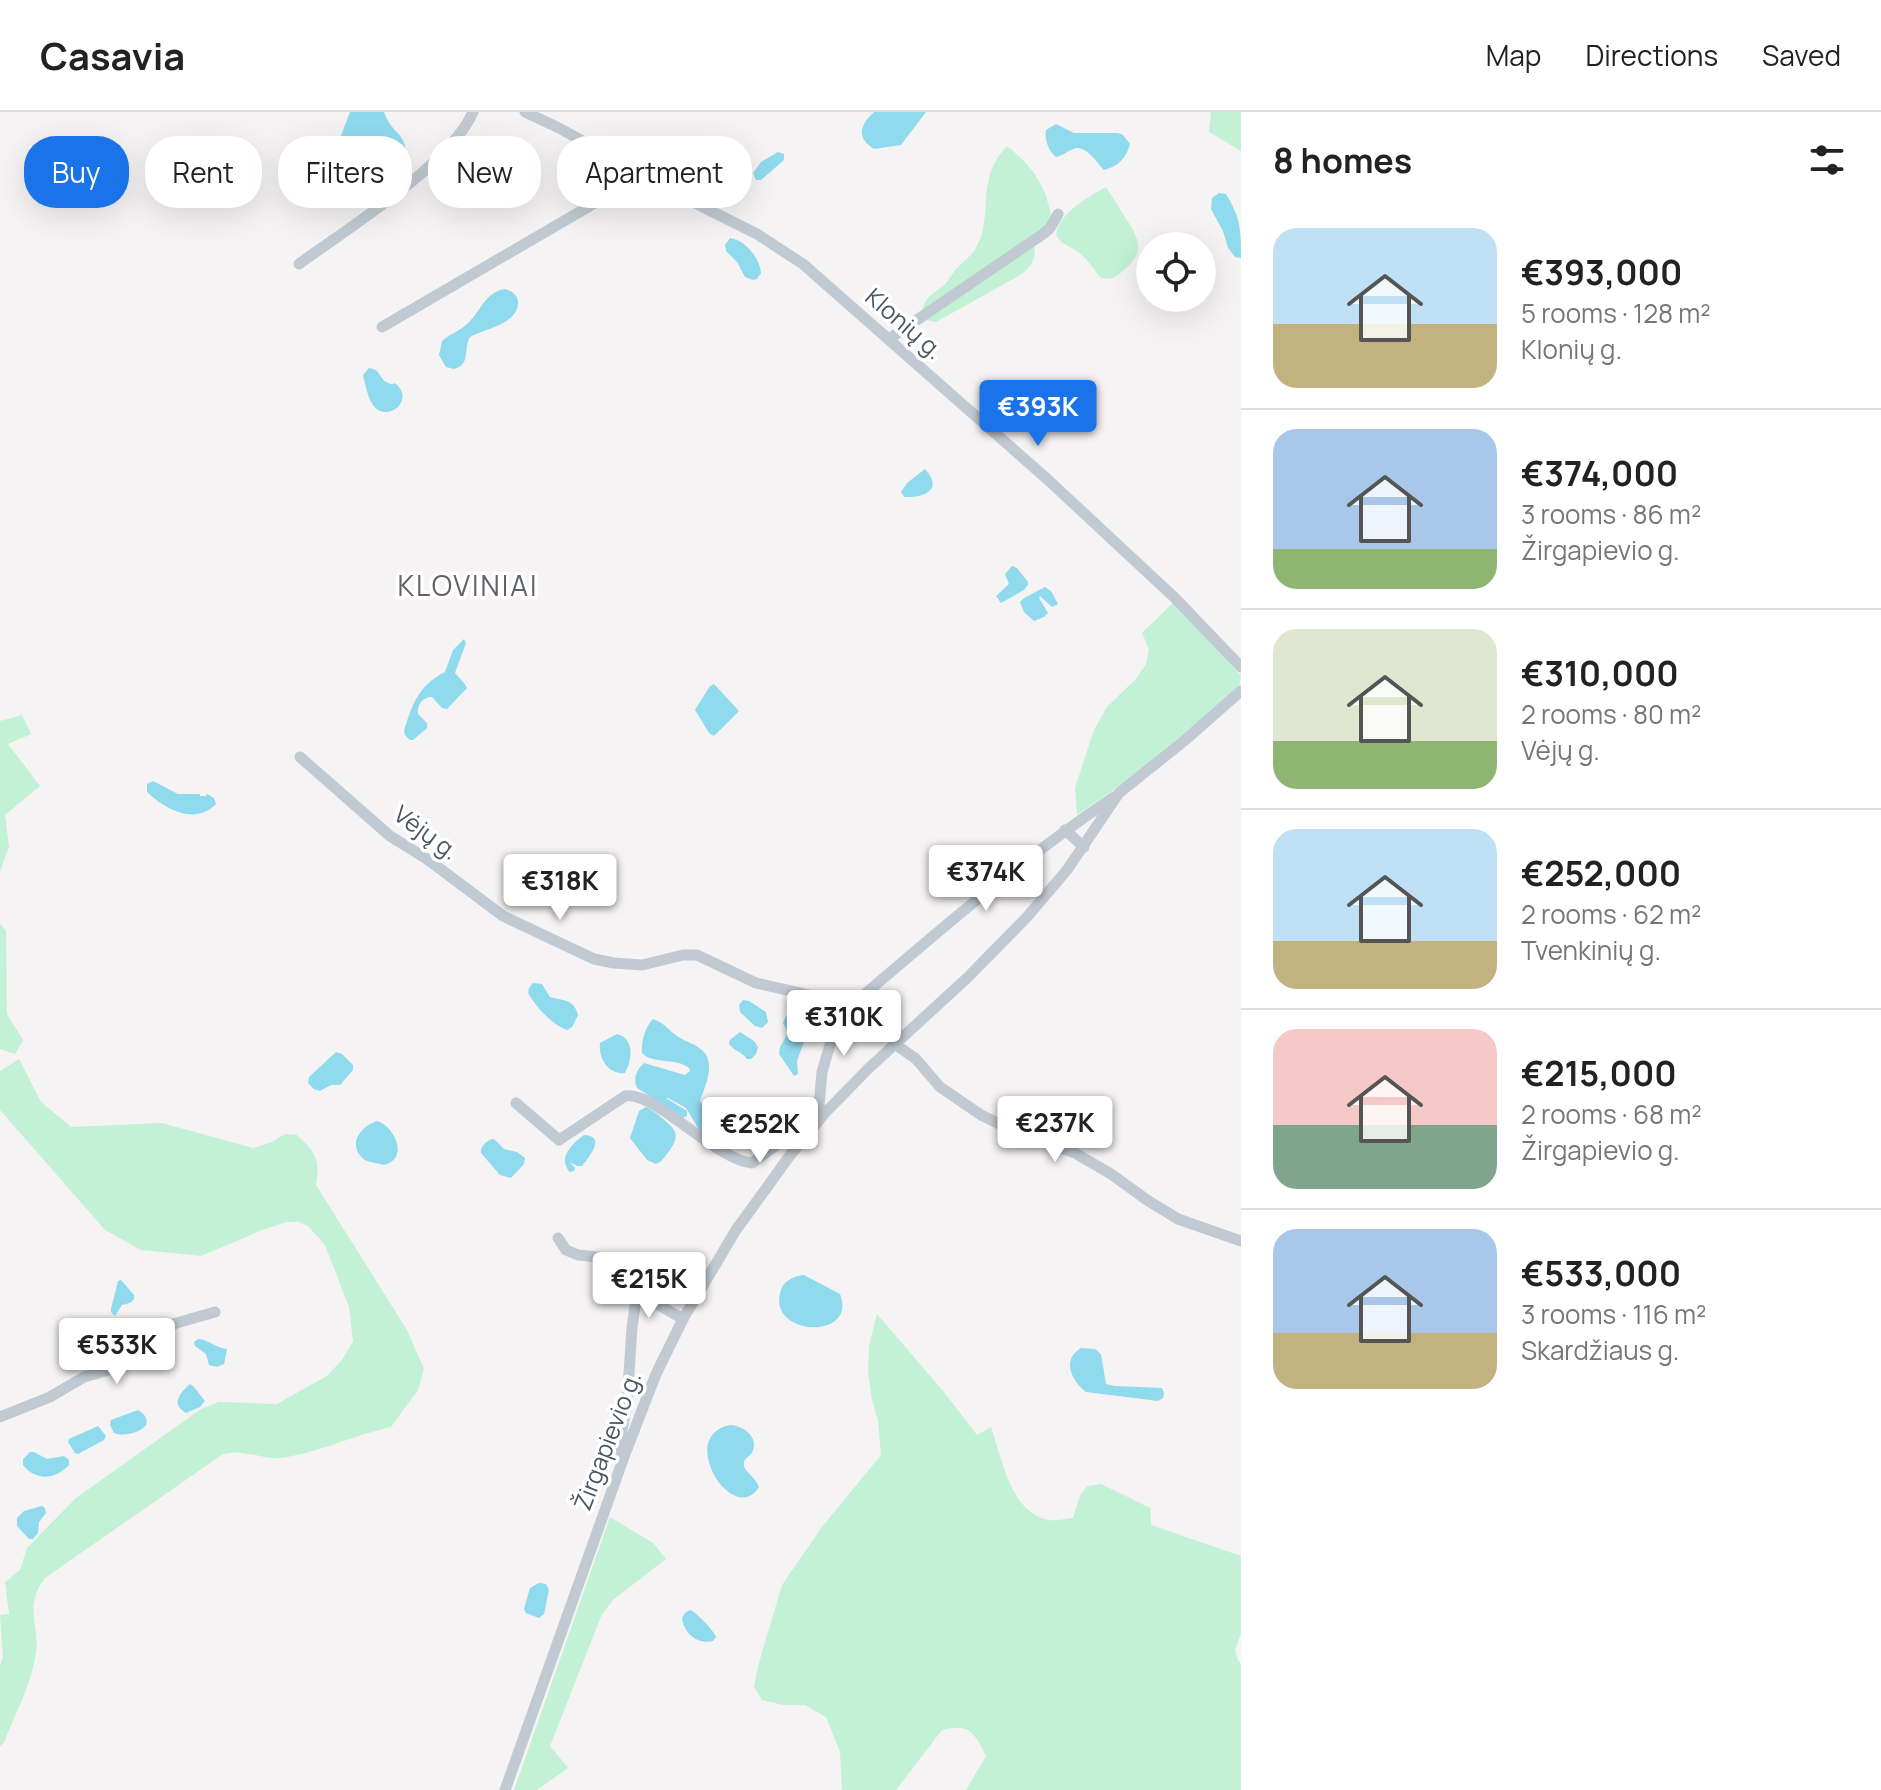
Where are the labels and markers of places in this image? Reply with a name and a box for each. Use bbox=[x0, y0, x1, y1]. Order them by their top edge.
pin: €393K bbox=[982, 380, 1094, 448]
pin: €374K bbox=[930, 845, 1042, 913]
pin: €318K bbox=[504, 854, 616, 922]
pin: €310K bbox=[788, 990, 900, 1058]
pin: €237K bbox=[999, 1096, 1111, 1164]
pin: €252K bbox=[704, 1097, 816, 1165]
pin: €215K bbox=[593, 1252, 705, 1320]
pin: €533K bbox=[61, 1318, 173, 1386]

